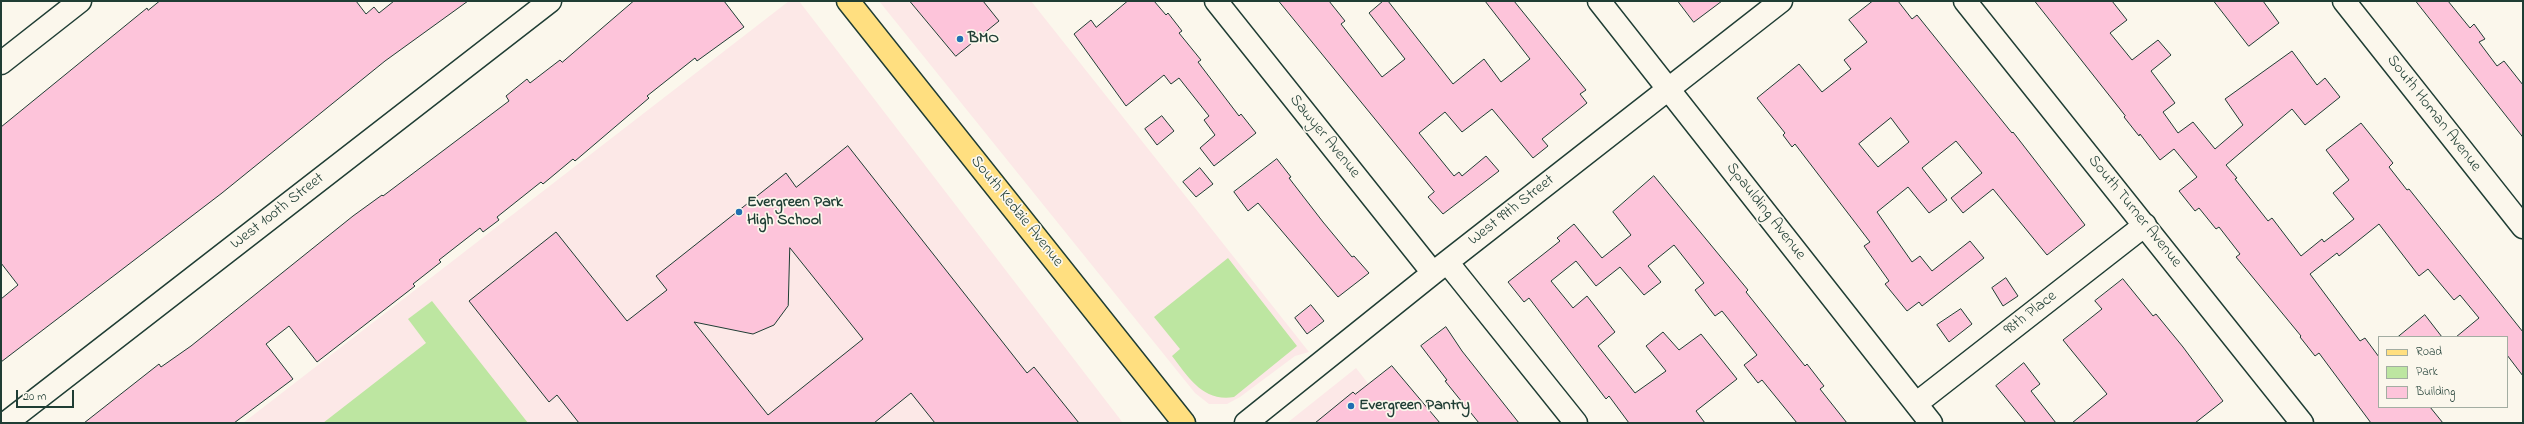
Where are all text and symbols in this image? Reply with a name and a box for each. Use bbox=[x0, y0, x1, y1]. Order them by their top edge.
place label: BMO bbox=[968, 29, 999, 49]
marker: BMO bbox=[955, 34, 965, 44]
street label: South Homan Avenue bbox=[2381, 52, 2485, 176]
street label: Sawyer Avenue bbox=[1284, 91, 1364, 183]
street label: South Turner Avenue bbox=[2083, 152, 2185, 272]
street label: South Kedzie Avenue bbox=[965, 153, 1067, 271]
street label: Spaulding Avenue bbox=[1721, 160, 1809, 264]
street label: West 100th Street bbox=[227, 170, 329, 254]
street label: West 99th Street bbox=[1465, 171, 1559, 251]
place label: Evergreen Park High School bbox=[747, 193, 843, 231]
marker: Evergreen Park High School bbox=[734, 207, 744, 217]
street label: 98th Place bbox=[2001, 287, 2061, 341]
legend bbox=[2378, 336, 2508, 408]
text: Road bbox=[2416, 343, 2442, 361]
text: Park bbox=[2416, 363, 2438, 381]
scale bar bbox=[18, 382, 76, 408]
text: Building bbox=[2416, 383, 2455, 401]
text: 20 m bbox=[23, 388, 46, 406]
place label: Evergreen Pantry bbox=[1359, 396, 1470, 416]
marker: Evergreen Pantry bbox=[1346, 401, 1356, 411]

